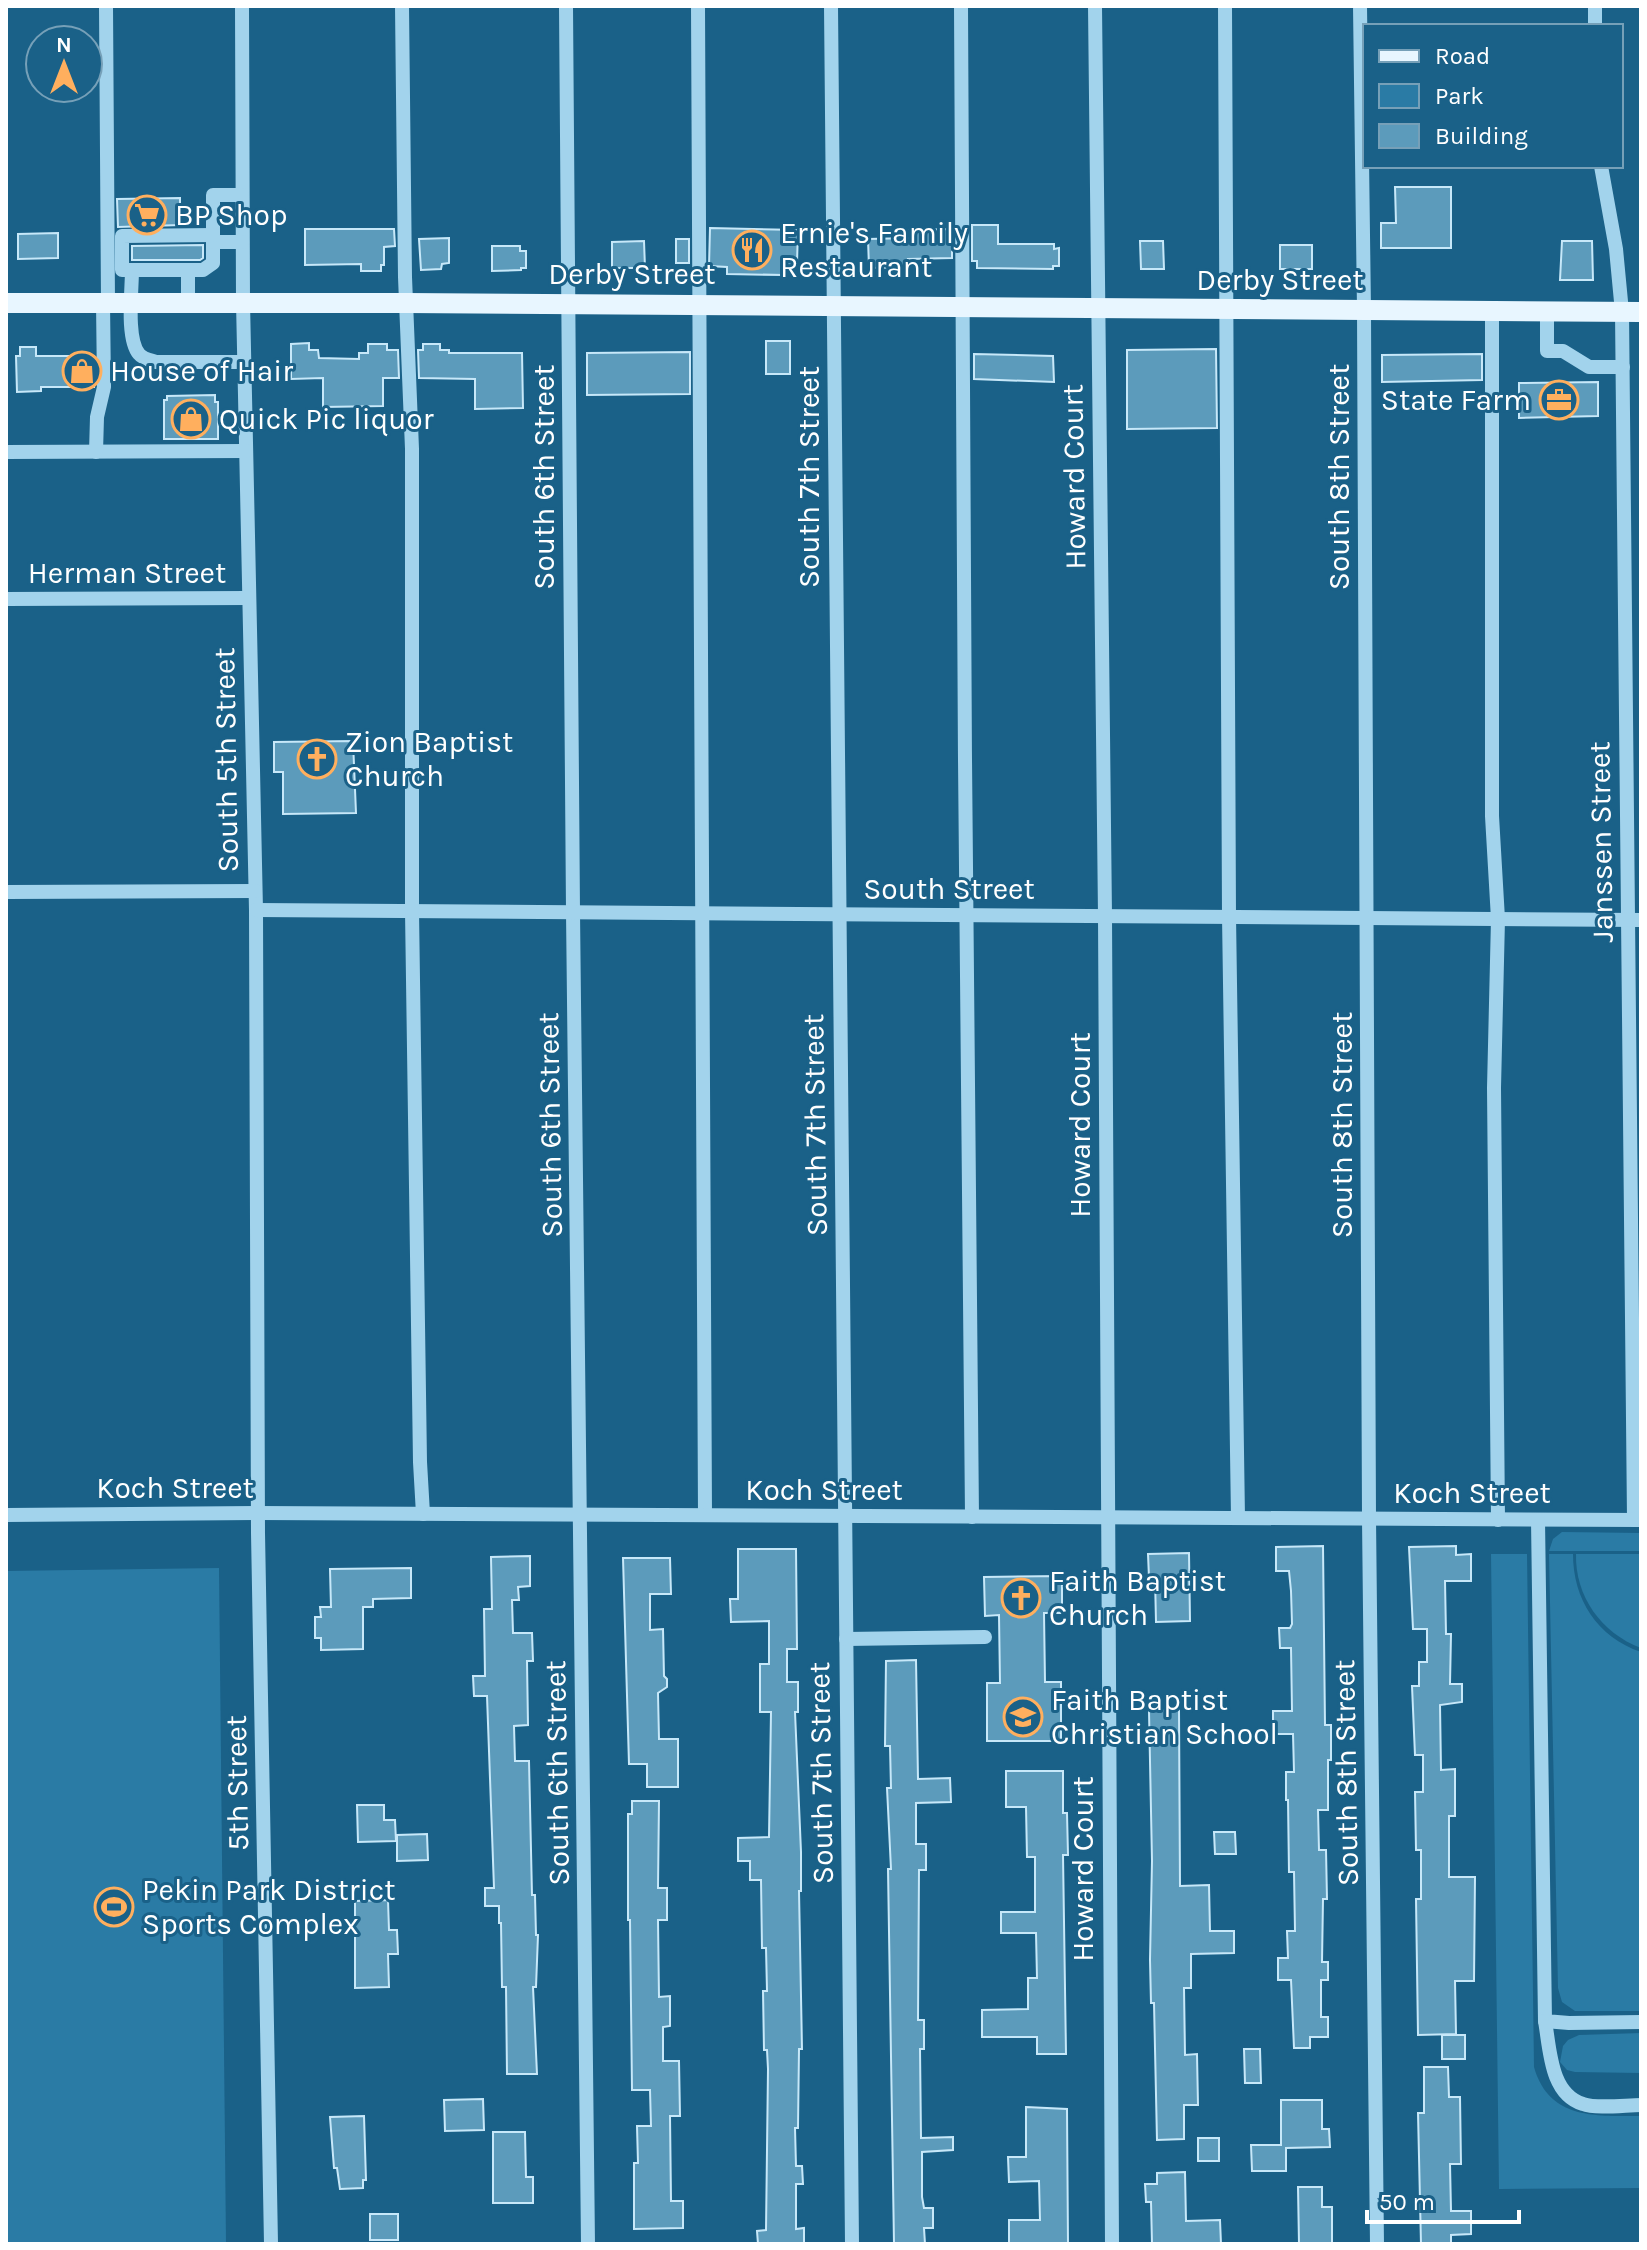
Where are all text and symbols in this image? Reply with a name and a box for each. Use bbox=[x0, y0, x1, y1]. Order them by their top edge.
north arrow bbox=[24, 24, 104, 104]
legend bbox=[1363, 24, 1623, 168]
text: N bbox=[56, 32, 72, 58]
text: Road bbox=[1435, 42, 1490, 70]
text: Park bbox=[1435, 82, 1484, 110]
text: Building bbox=[1435, 122, 1528, 150]
supermarket icon: BP Shop bbox=[126, 194, 168, 236]
place label: BP Shop bbox=[175, 197, 288, 233]
place label: Ernie's Family Restaurant bbox=[780, 215, 968, 285]
restaurant icon: Ernie's Family Restaurant bbox=[731, 229, 773, 271]
street label: Derby Street bbox=[548, 256, 716, 292]
street label: Derby Street bbox=[1196, 262, 1364, 298]
shop icon: House of Hair bbox=[61, 350, 103, 392]
place label: House of Hair bbox=[110, 353, 293, 389]
street label: South 6th Street bbox=[526, 364, 562, 590]
street label: South 8th Street bbox=[1321, 364, 1357, 590]
street label: South 7th Street bbox=[791, 366, 827, 588]
office icon: State Farm bbox=[1538, 379, 1580, 421]
place label: State Farm bbox=[1381, 382, 1531, 418]
street label: Howard Court bbox=[1054, 384, 1094, 570]
shop icon: Quick Pic liquor bbox=[170, 398, 212, 440]
place label: Quick Pic liquor bbox=[219, 401, 434, 437]
street label: Herman Street bbox=[28, 555, 226, 591]
street label: South 5th Street bbox=[206, 647, 246, 873]
place label: Zion Baptist Church bbox=[345, 724, 513, 794]
church icon: Zion Baptist Church bbox=[296, 738, 338, 780]
street label: Janssen Street bbox=[1581, 741, 1621, 943]
street label: South Street bbox=[863, 871, 1035, 907]
street label: South 6th Street bbox=[530, 1012, 570, 1238]
street label: South 8th Street bbox=[1324, 1012, 1360, 1238]
street label: South 7th Street bbox=[795, 1014, 835, 1236]
street label: Howard Court bbox=[1062, 1032, 1098, 1218]
street label: Koch Street bbox=[96, 1470, 254, 1506]
street label: Koch Street bbox=[745, 1472, 903, 1508]
street label: Koch Street bbox=[1393, 1475, 1551, 1511]
place label: Faith Baptist Church bbox=[1049, 1563, 1226, 1633]
church icon: Faith Baptist Church bbox=[1000, 1577, 1042, 1619]
street label: South 8th Street bbox=[1326, 1659, 1366, 1887]
street label: South 6th Street bbox=[537, 1660, 577, 1886]
street label: South 7th Street bbox=[801, 1662, 841, 1884]
place label: Faith Baptist Christian School bbox=[1051, 1682, 1278, 1752]
school or university icon: Faith Baptist Christian School bbox=[1002, 1696, 1044, 1738]
street label: 5th Street bbox=[218, 1715, 256, 1851]
street label: Howard Court bbox=[1065, 1776, 1101, 1962]
place label: Pekin Park District Sports Complex bbox=[142, 1872, 395, 1942]
sports icon: Pekin Park District Sports Complex bbox=[93, 1886, 135, 1928]
scale bar bbox=[1367, 2174, 1519, 2224]
text: 50 m bbox=[1379, 2188, 1435, 2216]

